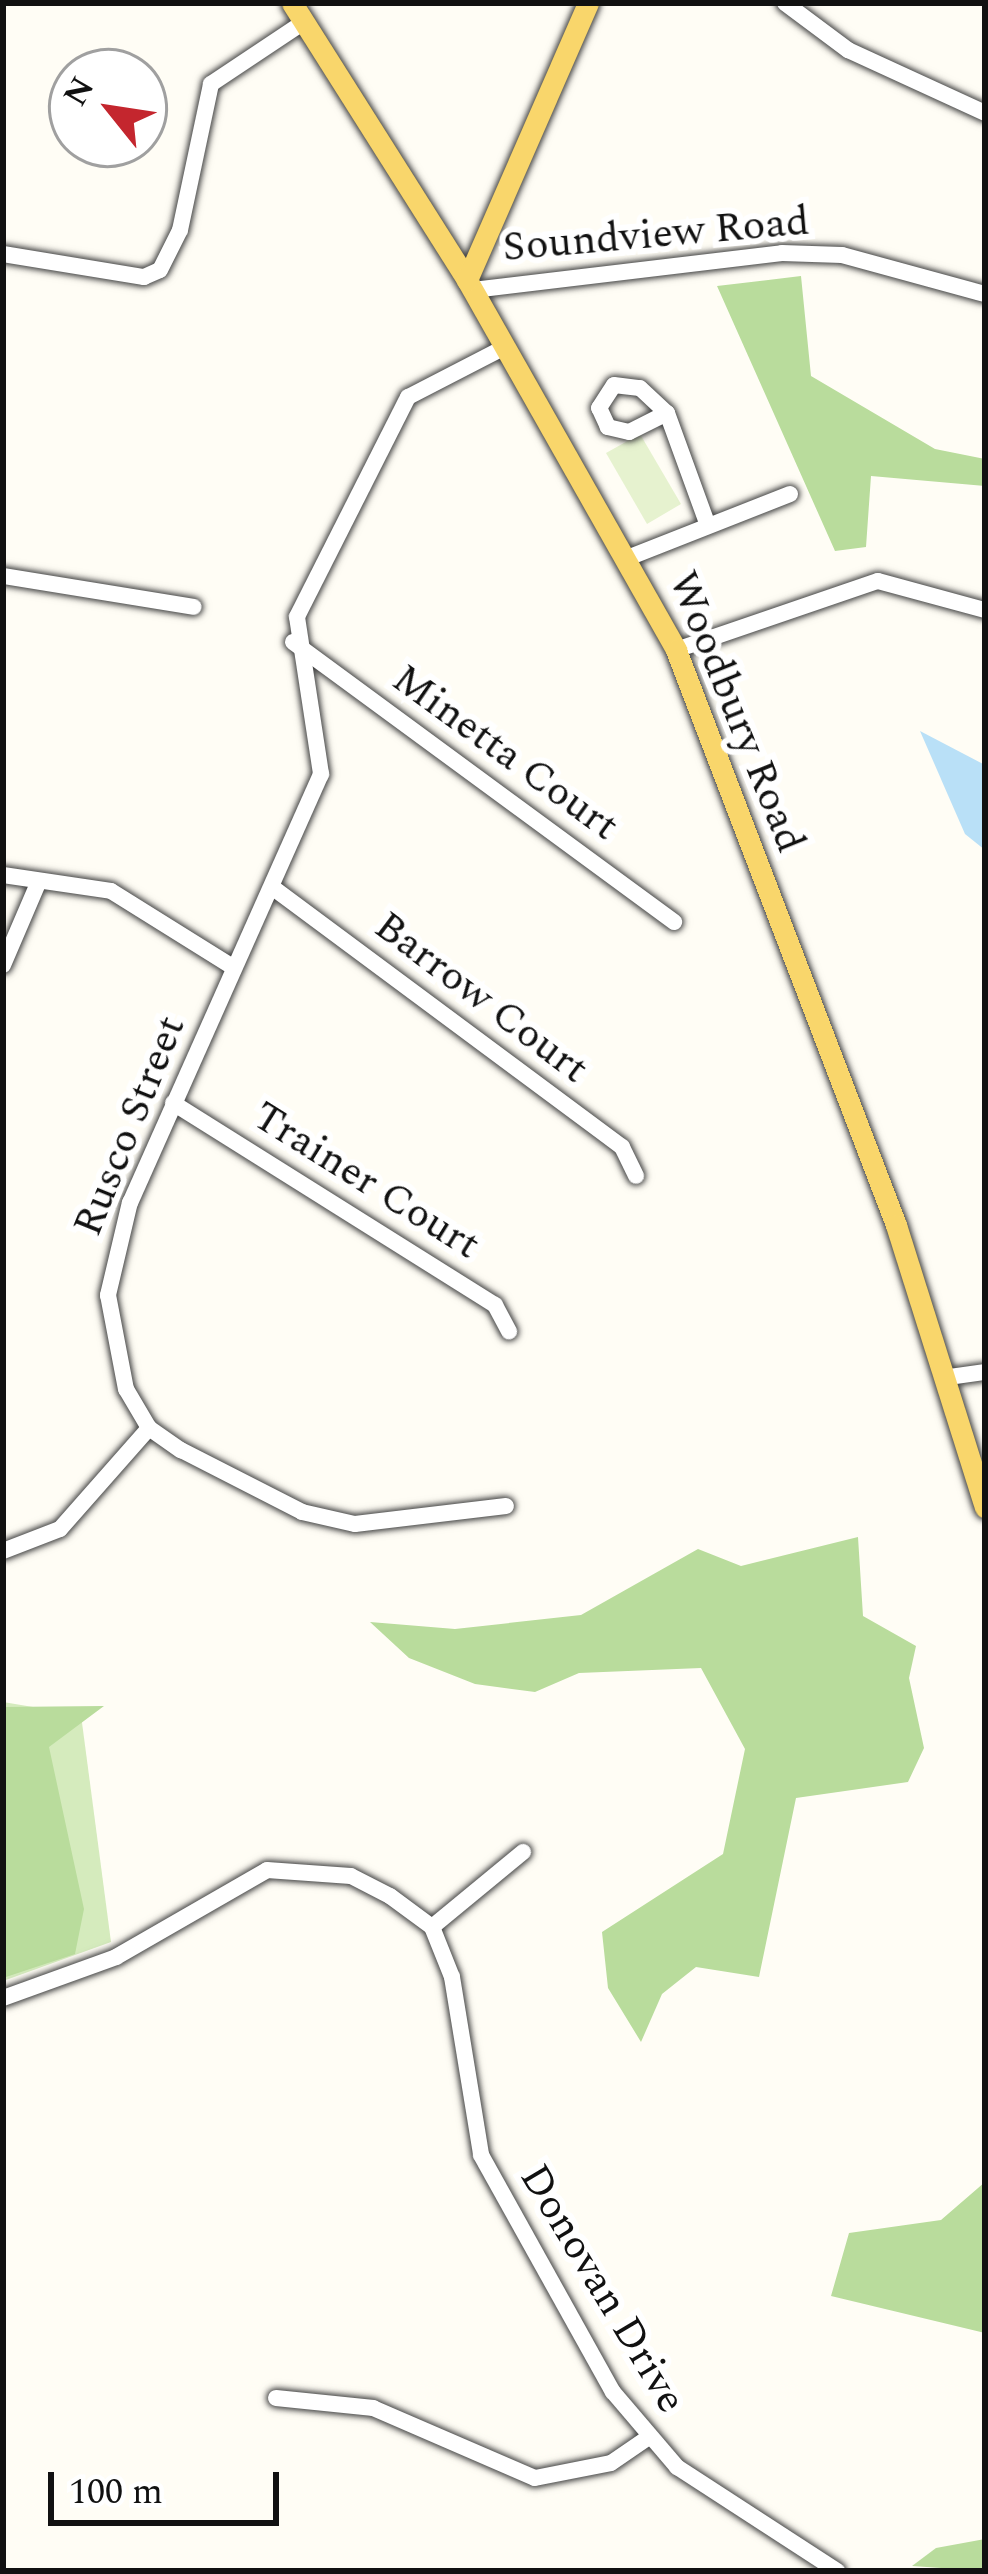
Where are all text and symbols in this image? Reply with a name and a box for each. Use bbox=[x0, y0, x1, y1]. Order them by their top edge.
north arrow bbox=[48, 48, 168, 168]
text: N bbox=[51, 67, 108, 116]
street label: Soundview Road bbox=[501, 196, 811, 274]
street label: Woodbury Road bbox=[657, 564, 815, 860]
street label: Minetta Court bbox=[382, 654, 628, 852]
street label: Barrow Court bbox=[364, 901, 598, 1095]
street label: Rusco Street bbox=[63, 1009, 197, 1243]
street label: Trainer Court bbox=[243, 1091, 489, 1271]
street label: Donovan Drive bbox=[508, 2156, 696, 2422]
scale bar bbox=[54, 2448, 285, 2522]
text: 100 m bbox=[69, 2465, 163, 2520]

